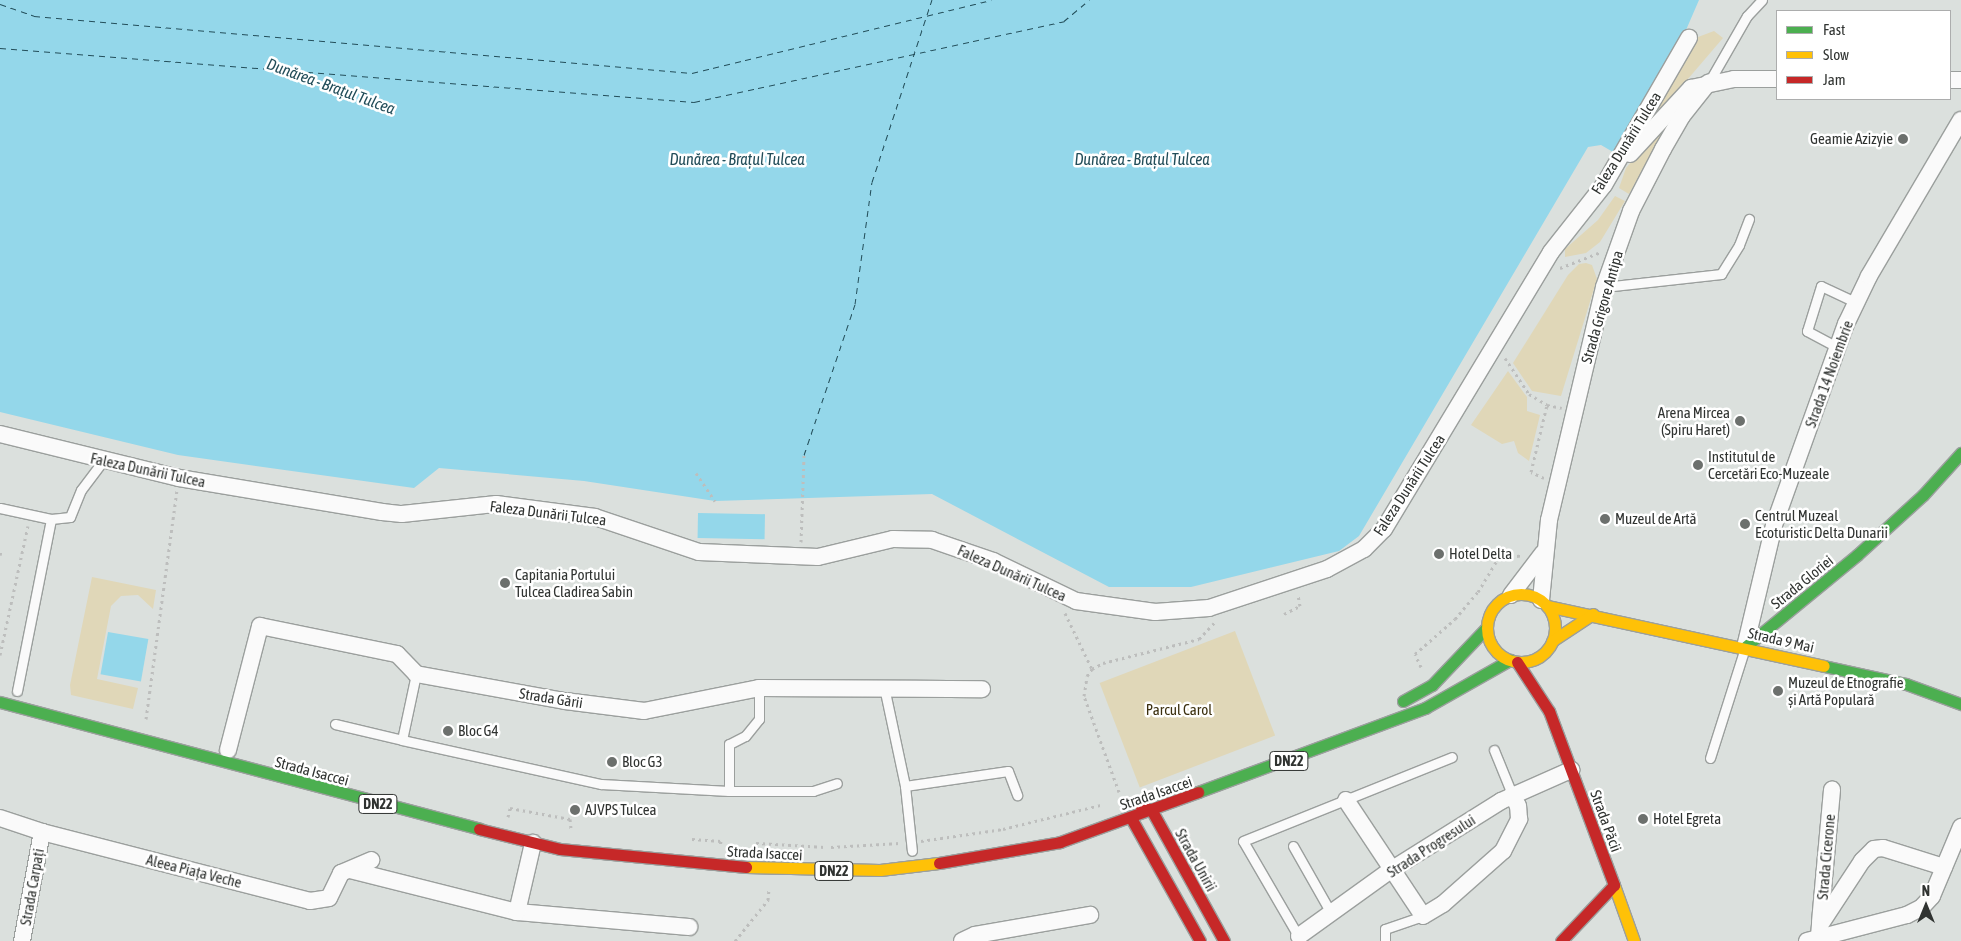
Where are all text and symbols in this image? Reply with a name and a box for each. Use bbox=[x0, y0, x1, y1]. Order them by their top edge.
legend bbox=[1776, 10, 1951, 100]
text: Fast bbox=[1823, 21, 1845, 38]
text: Slow bbox=[1823, 46, 1849, 63]
water label: Dunărea - Brațul Tulcea bbox=[264, 54, 398, 118]
text: Jam bbox=[1823, 71, 1846, 88]
street label: Faleza Dunării Tulcea bbox=[1587, 88, 1665, 198]
place label: Geamie Azizyie bbox=[1810, 130, 1893, 148]
marker: Geamie Azizyie bbox=[1897, 133, 1909, 145]
water label: Dunărea - Brațul Tulcea bbox=[669, 149, 805, 169]
water label: Dunărea - Brațul Tulcea bbox=[1074, 149, 1210, 169]
street label: Strada Grigore Antipa bbox=[1577, 248, 1627, 366]
street label: Strada 14 Noiembrie bbox=[1801, 318, 1857, 430]
place label: Arena Mircea (Spiru Haret) bbox=[1658, 403, 1730, 438]
marker: Arena Mircea (Spiru Haret) bbox=[1734, 415, 1746, 427]
street label: Faleza Dunării Tulcea bbox=[1370, 431, 1448, 539]
place label: Institutul de Cercetări Eco-Muzeale bbox=[1708, 447, 1829, 482]
street label: Faleza Dunării Tulcea bbox=[89, 449, 207, 491]
marker: Institutul de Cercetări Eco-Muzeale bbox=[1692, 459, 1704, 471]
street label: Faleza Dunării Tulcea bbox=[489, 497, 607, 529]
place label: Centrul Muzeal Ecoturistic Delta Dunarii bbox=[1755, 506, 1888, 541]
place label: Muzeul de Artă bbox=[1615, 510, 1697, 528]
marker: Muzeul de Artă bbox=[1599, 513, 1611, 525]
marker: Centrul Muzeal Ecoturistic Delta Dunarii bbox=[1739, 518, 1751, 530]
street label: Faleza Dunării Tulcea bbox=[955, 541, 1069, 605]
place label: Hotel Delta bbox=[1449, 545, 1512, 563]
marker: Hotel Delta bbox=[1433, 548, 1445, 560]
street label: Strada Gloriei bbox=[1767, 551, 1837, 613]
place label: Capitania Portului Tulcea Cladirea Sabin bbox=[515, 565, 633, 600]
marker: Capitania Portului Tulcea Cladirea Sabin bbox=[499, 577, 511, 589]
street label: Strada 9 Mai bbox=[1746, 624, 1816, 656]
place label: Muzeul de Etnografie și Artă Populară bbox=[1788, 673, 1904, 708]
street label: Strada Gării bbox=[518, 684, 584, 712]
marker: Muzeul de Etnografie și Artă Populară bbox=[1772, 685, 1784, 697]
park label: Parcul Carol bbox=[1146, 701, 1212, 719]
place label: Bloc G4 bbox=[458, 722, 499, 740]
marker: Bloc G4 bbox=[442, 725, 454, 737]
road number: DN22 bbox=[1269, 749, 1309, 772]
street label: Strada Isaccei bbox=[273, 753, 351, 789]
place label: Bloc G3 bbox=[622, 753, 663, 771]
marker: Bloc G3 bbox=[606, 756, 618, 768]
street label: Strada Isaccei bbox=[1117, 772, 1195, 814]
street label: Strada Păcii bbox=[1587, 788, 1625, 854]
road number: DN22 bbox=[358, 792, 398, 816]
place label: AJVPS Tulcea bbox=[585, 801, 656, 819]
marker: AJVPS Tulcea bbox=[569, 804, 581, 816]
place label: Hotel Egreta bbox=[1653, 810, 1721, 828]
street label: Strada Progresului bbox=[1384, 811, 1478, 881]
marker: Hotel Egreta bbox=[1637, 813, 1649, 825]
street label: Strada Cicerone bbox=[1813, 813, 1839, 901]
street label: Strada Unirii bbox=[1171, 826, 1221, 894]
street label: Strada Isaccei bbox=[727, 842, 803, 864]
street label: Strada Carpați bbox=[16, 847, 48, 927]
street label: Aleea Piața Veche bbox=[144, 850, 244, 892]
road number: DN22 bbox=[814, 859, 854, 882]
north arrow bbox=[1901, 881, 1951, 931]
text: N bbox=[1922, 883, 1930, 899]

